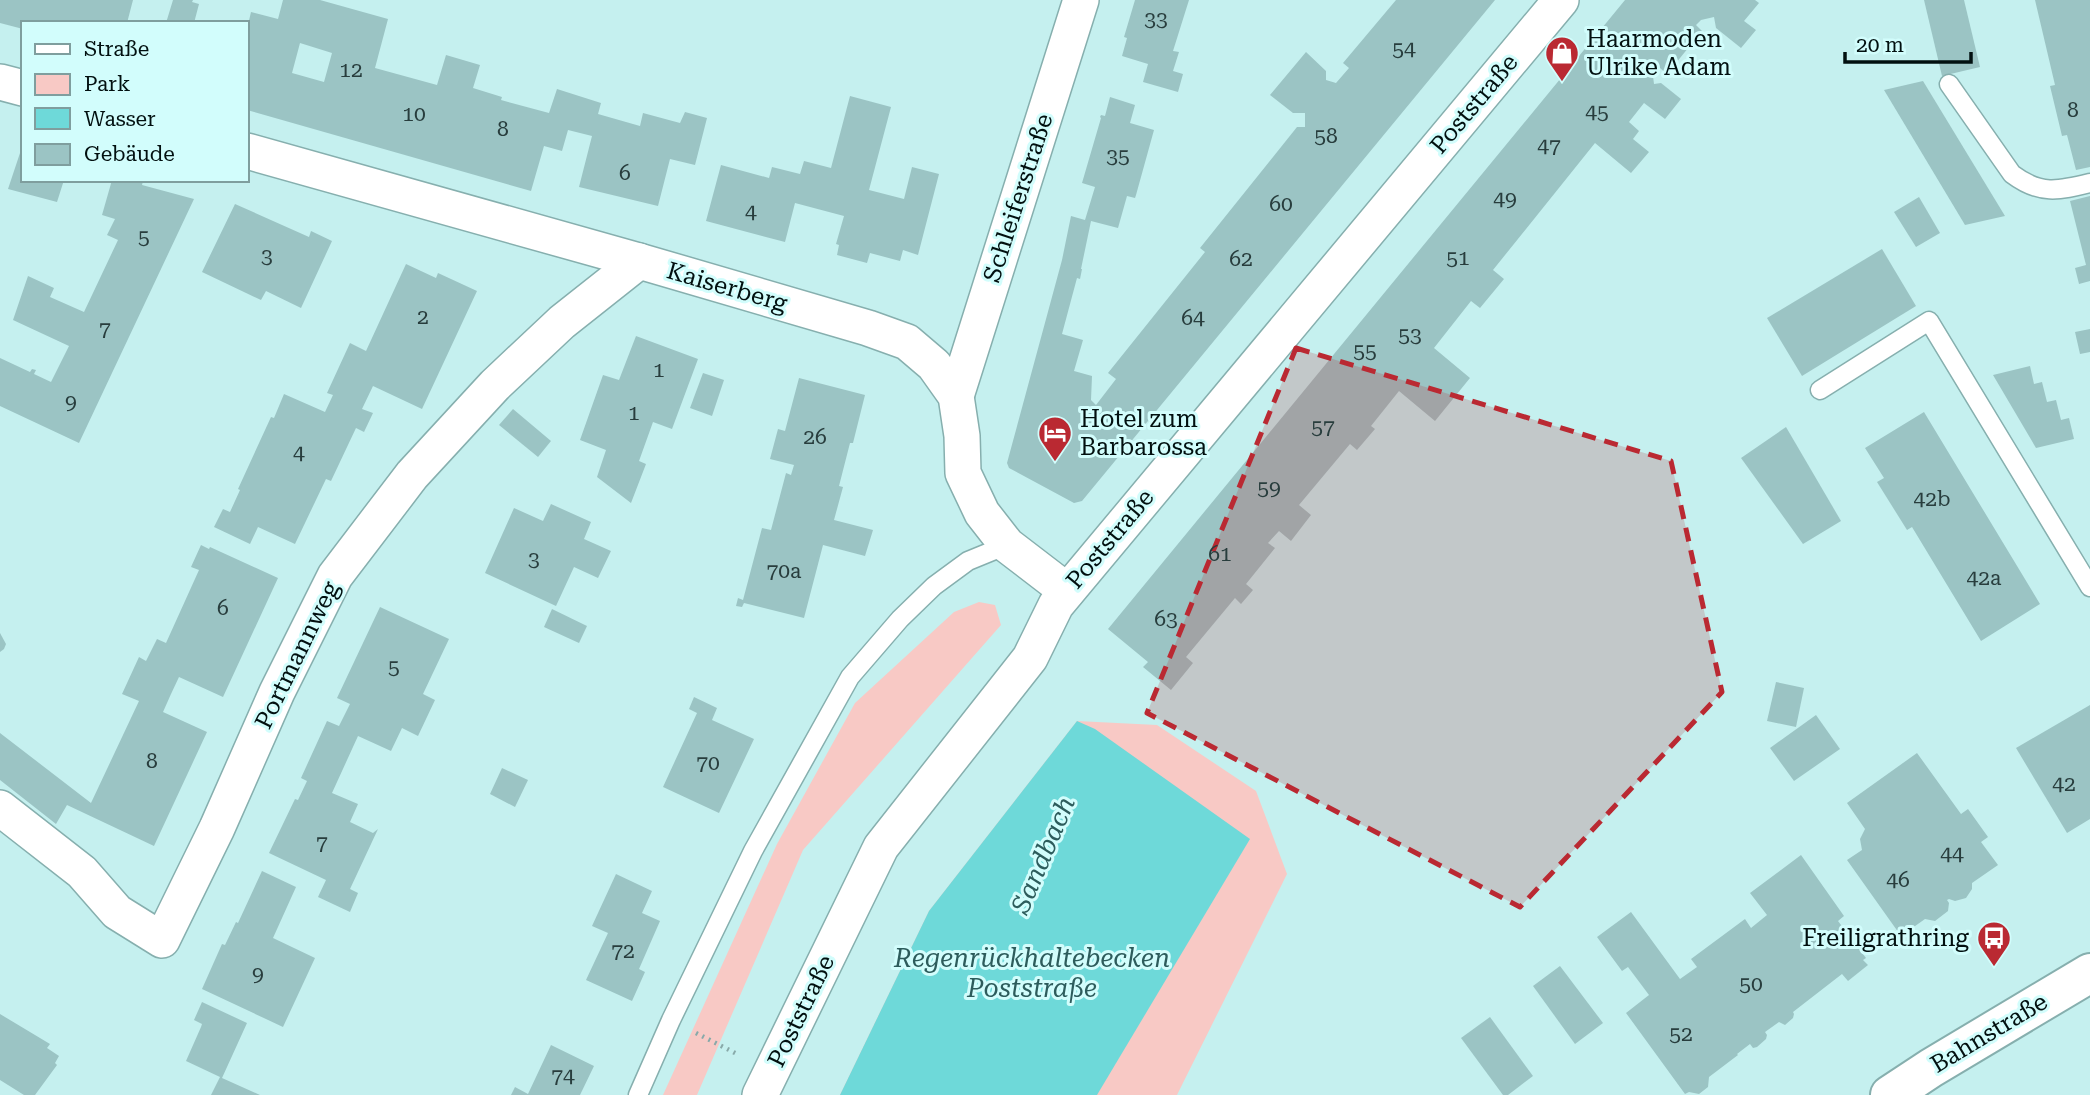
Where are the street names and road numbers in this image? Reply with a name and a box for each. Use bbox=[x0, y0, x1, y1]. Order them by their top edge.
street label: Poststraße bbox=[1424, 49, 1524, 159]
street label: Schleiferstraße bbox=[978, 110, 1058, 286]
street label: Kaiserberg bbox=[664, 256, 791, 318]
street label: Poststraße bbox=[1060, 484, 1160, 594]
street label: Portmannweg bbox=[249, 576, 345, 733]
street label: Poststraße bbox=[762, 950, 840, 1072]
street label: Bahnstraße bbox=[1926, 987, 2052, 1079]

